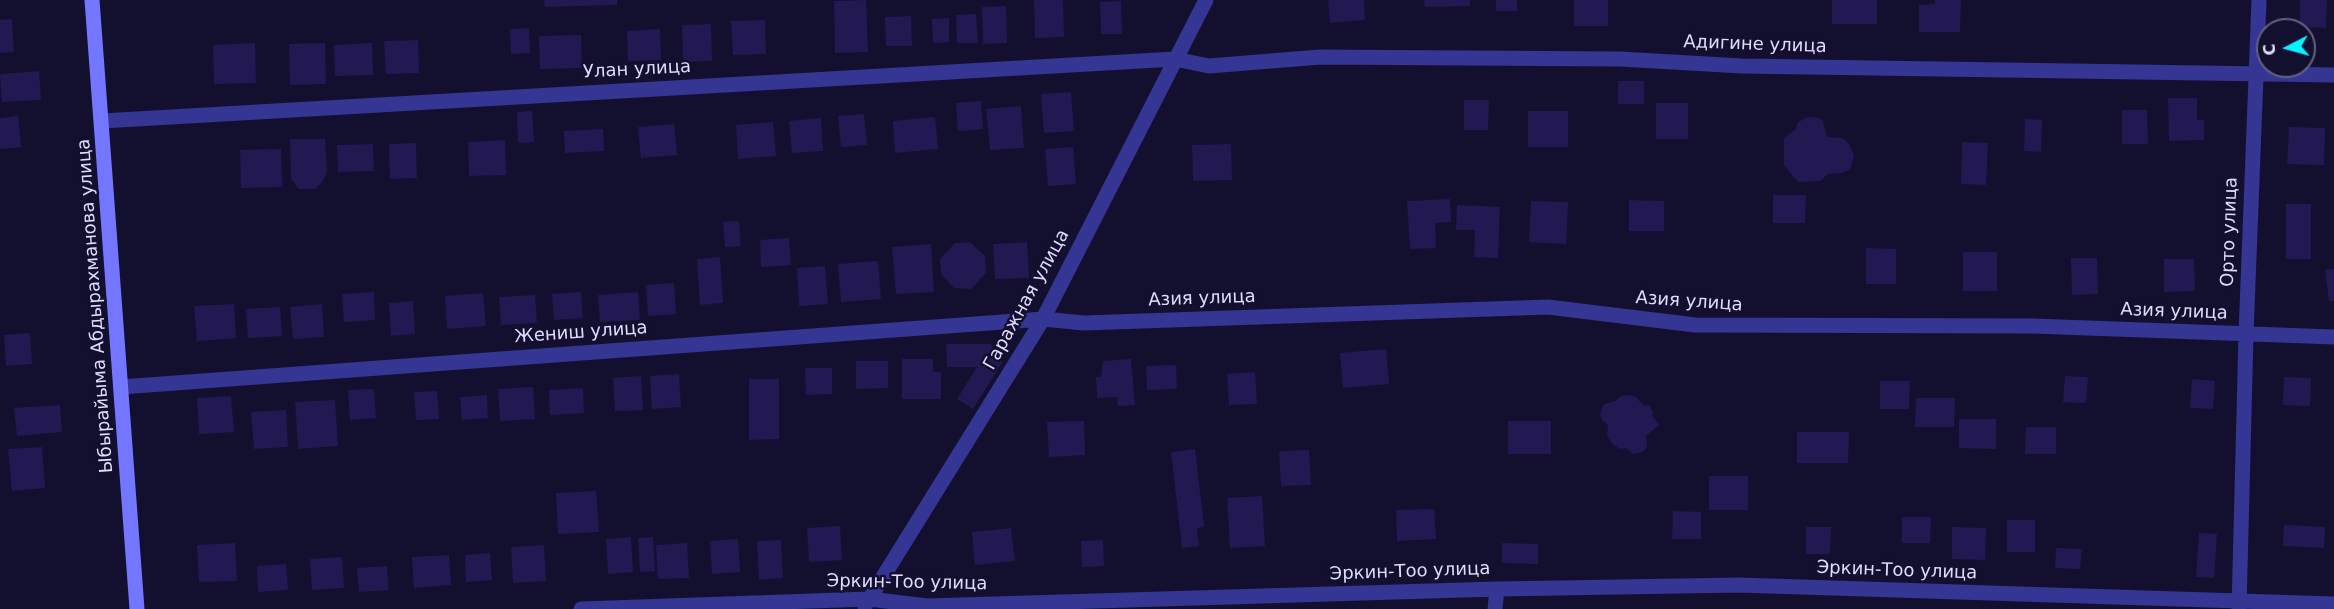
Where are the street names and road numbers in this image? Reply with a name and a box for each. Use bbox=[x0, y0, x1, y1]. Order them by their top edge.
street label: Адигине улица bbox=[1683, 32, 1827, 58]
street label: Улан улица bbox=[582, 56, 692, 84]
street label: Ыбырайыма Абдырахманова улица bbox=[74, 138, 118, 474]
street label: Орто улица bbox=[2217, 177, 2243, 287]
street label: Гаражная улица bbox=[979, 226, 1075, 374]
street label: Азия улица bbox=[1148, 286, 1256, 312]
street label: Азия улица bbox=[1635, 287, 1743, 317]
street label: Азия улица bbox=[2120, 299, 2228, 325]
street label: Жениш улица bbox=[514, 318, 648, 348]
street label: Эркин-Тоо улица bbox=[1816, 557, 1978, 585]
street label: Эркин-Тоо улица bbox=[1329, 558, 1491, 586]
street label: Эркин-Тоо улица bbox=[826, 571, 988, 595]

